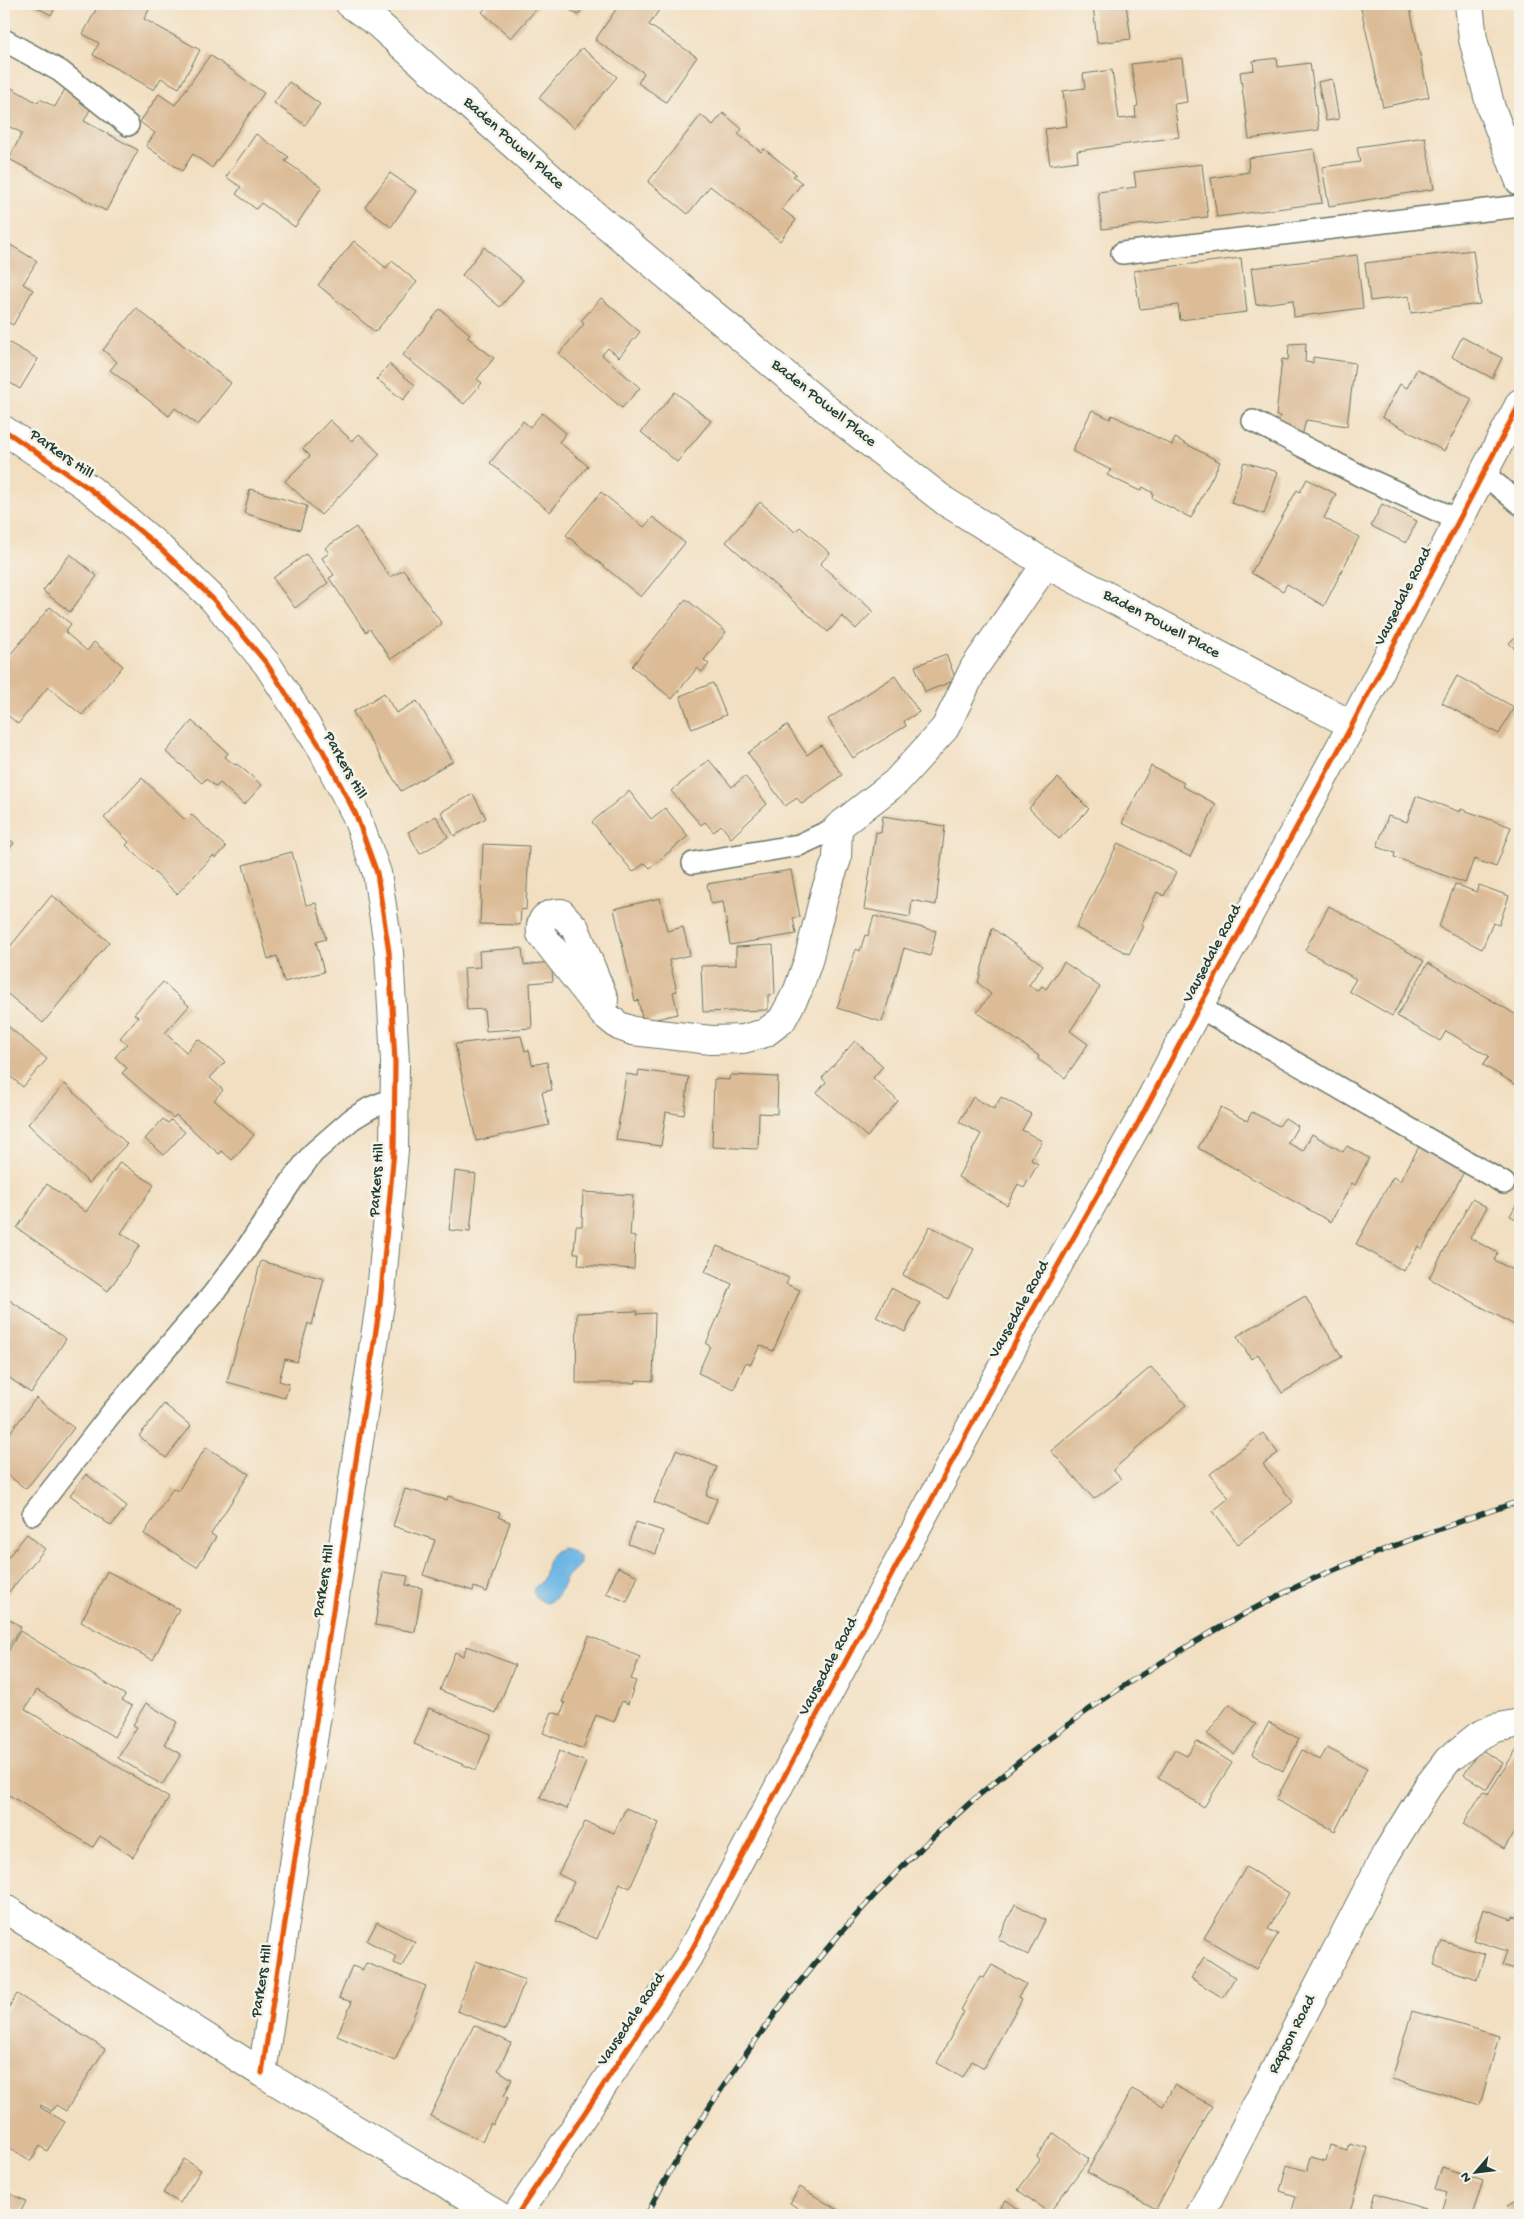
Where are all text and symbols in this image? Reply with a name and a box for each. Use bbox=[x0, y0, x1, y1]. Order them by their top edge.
street label: Baden Powell Place bbox=[458, 93, 568, 195]
street label: Baden Powell Place bbox=[766, 355, 880, 453]
street label: Parkers Hill bbox=[25, 425, 97, 484]
street label: Vausedale Road bbox=[1371, 543, 1438, 650]
street label: Baden Powell Place bbox=[1098, 586, 1223, 664]
street label: Parkers Hill bbox=[317, 728, 370, 803]
street label: Vausedale Road bbox=[1179, 900, 1248, 1007]
street label: Parkers Hill bbox=[366, 1143, 390, 1218]
street label: Vausedale Road bbox=[985, 1257, 1055, 1363]
street label: Parkers Hill bbox=[310, 1543, 340, 1620]
street label: Vausedale Road bbox=[795, 1613, 864, 1720]
street label: Parkers Hill bbox=[248, 1943, 278, 2020]
street label: Vausedale Road bbox=[593, 1968, 671, 2071]
street label: Rapson Road bbox=[1265, 1991, 1322, 2077]
north arrow bbox=[1452, 2146, 1502, 2196]
text: N bbox=[1457, 2169, 1476, 2185]

